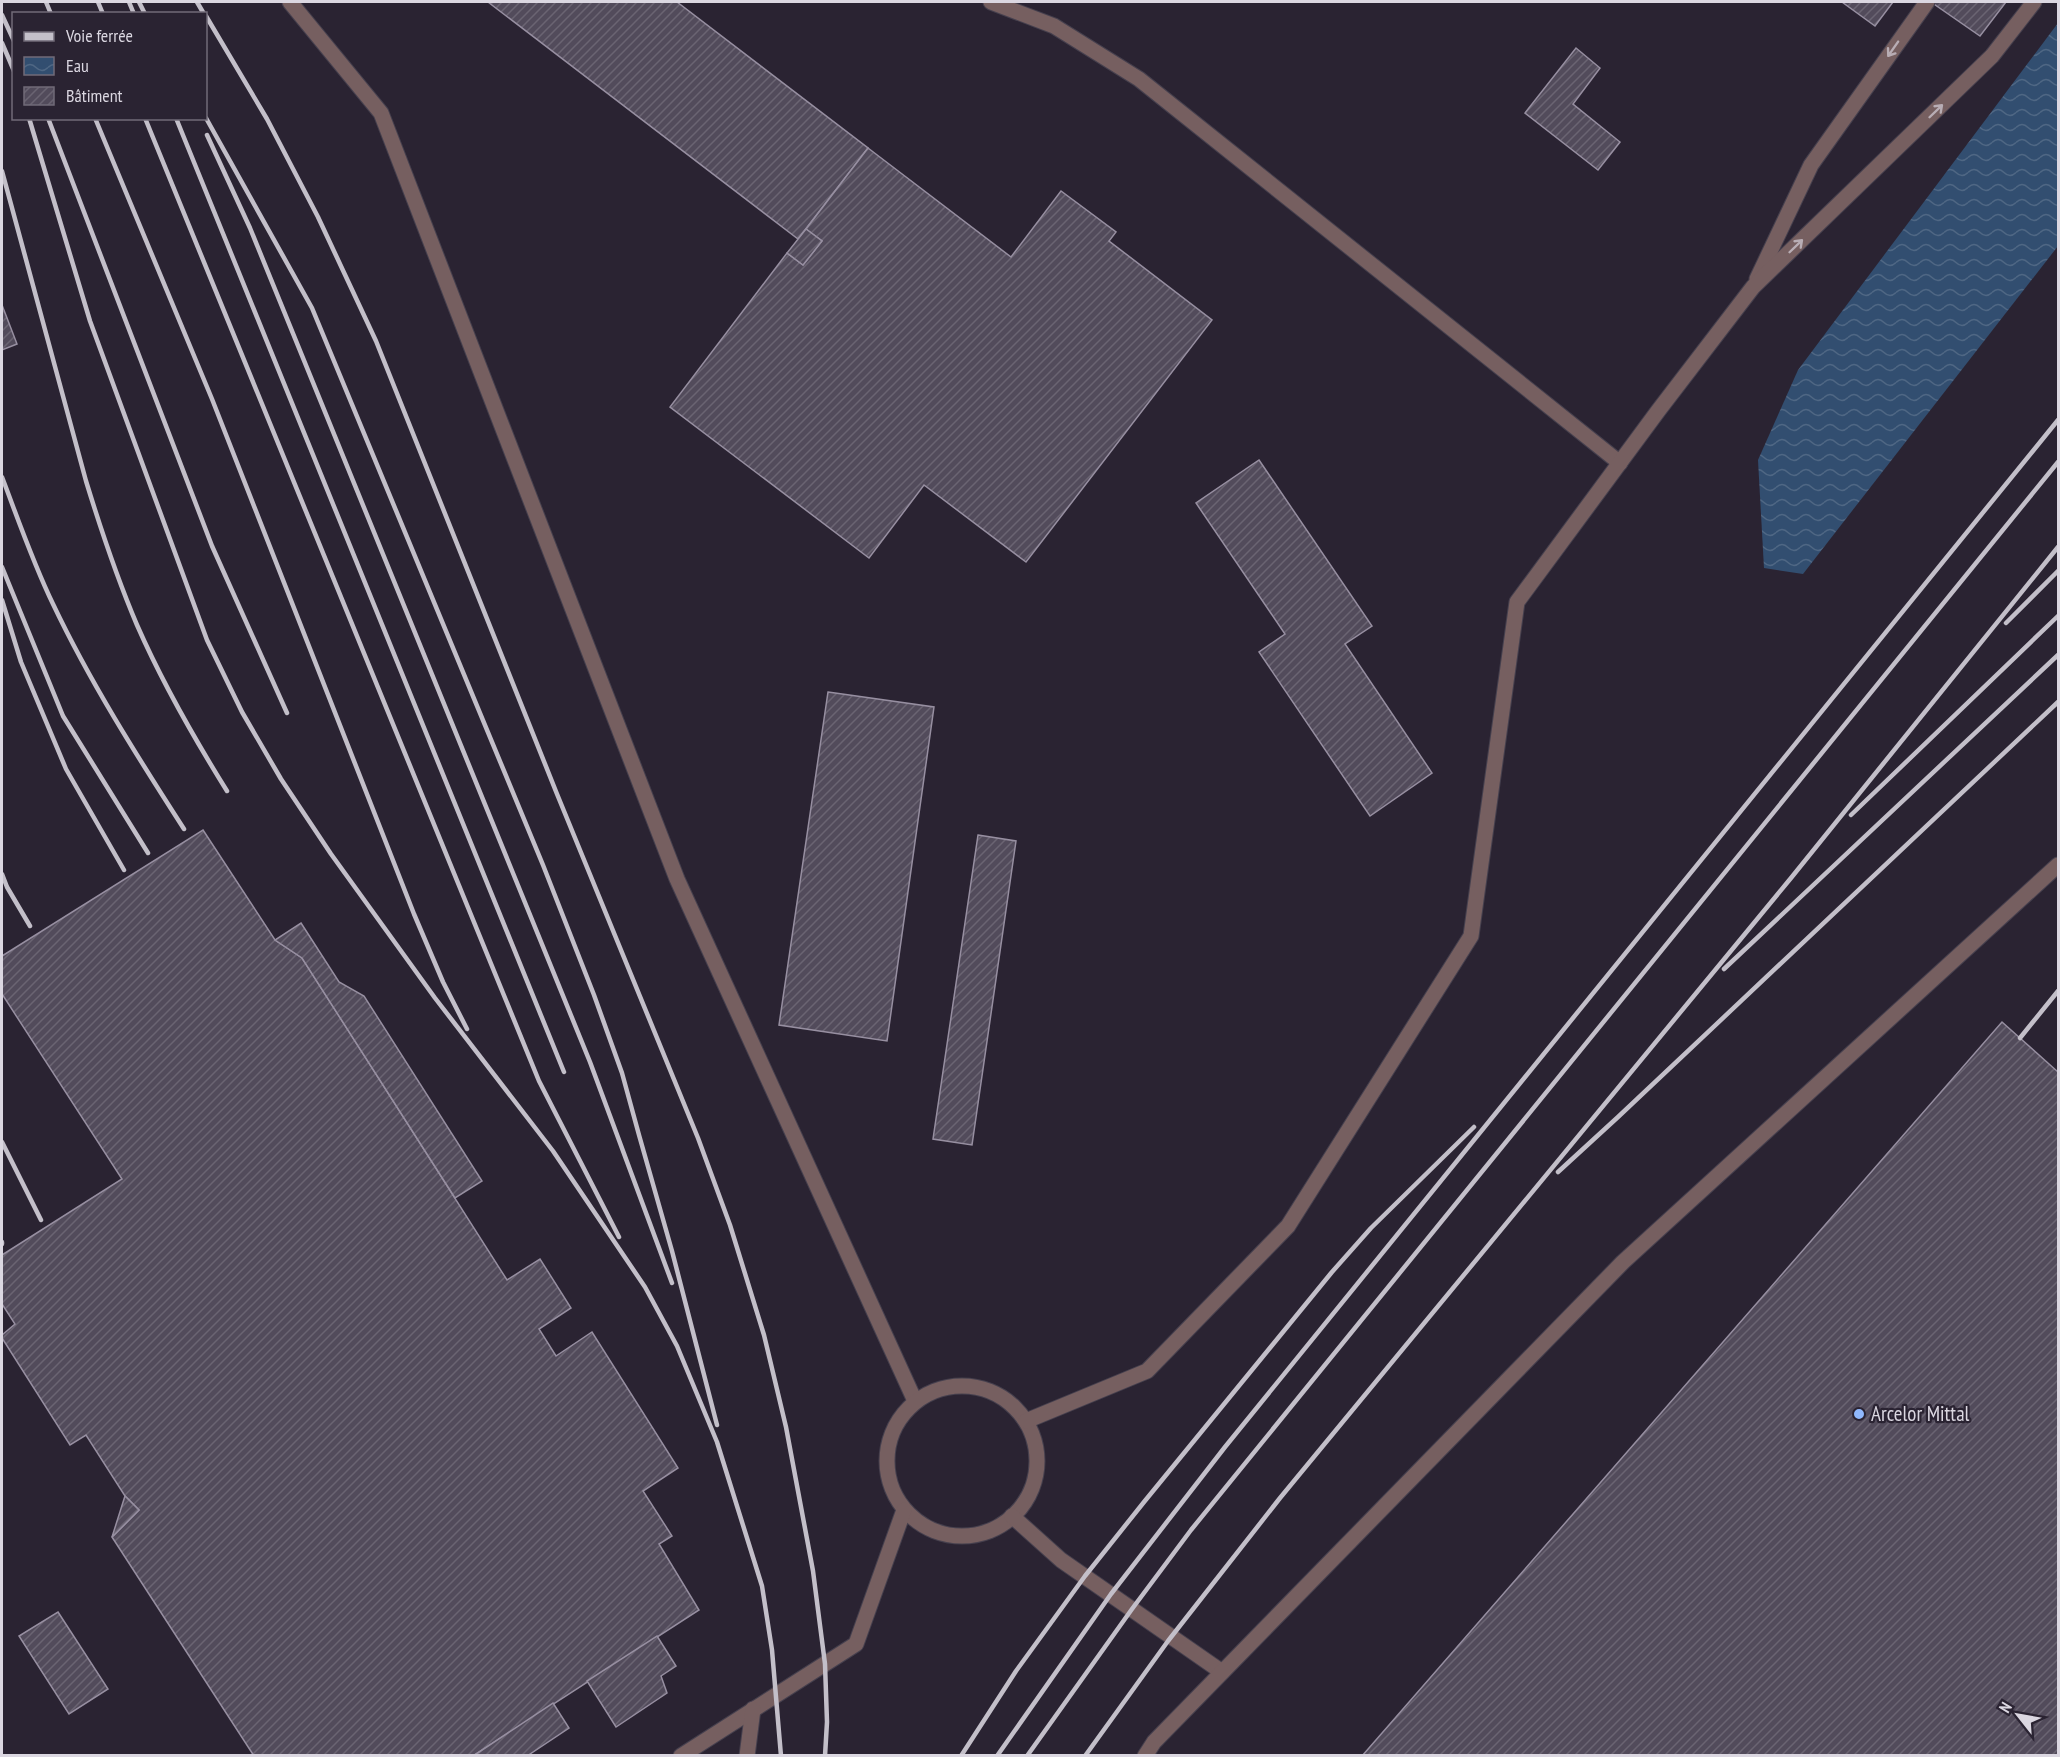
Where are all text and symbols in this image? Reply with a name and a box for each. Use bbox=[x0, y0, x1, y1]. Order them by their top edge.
legend bbox=[12, 12, 207, 120]
text: Voie ferrée bbox=[65, 24, 133, 47]
one-way arrow bbox=[1887, 41, 1899, 57]
text: Eau bbox=[66, 54, 89, 77]
text: Bâtiment bbox=[66, 84, 123, 107]
one-way arrow bbox=[1928, 104, 1943, 118]
one-way arrow bbox=[1788, 239, 1803, 254]
place label: Arcelor Mittal bbox=[1871, 1400, 1970, 1427]
marker: Arcelor Mittal bbox=[1852, 1407, 1866, 1421]
north arrow bbox=[1988, 1685, 2048, 1745]
text: N bbox=[1994, 1698, 2016, 1716]

